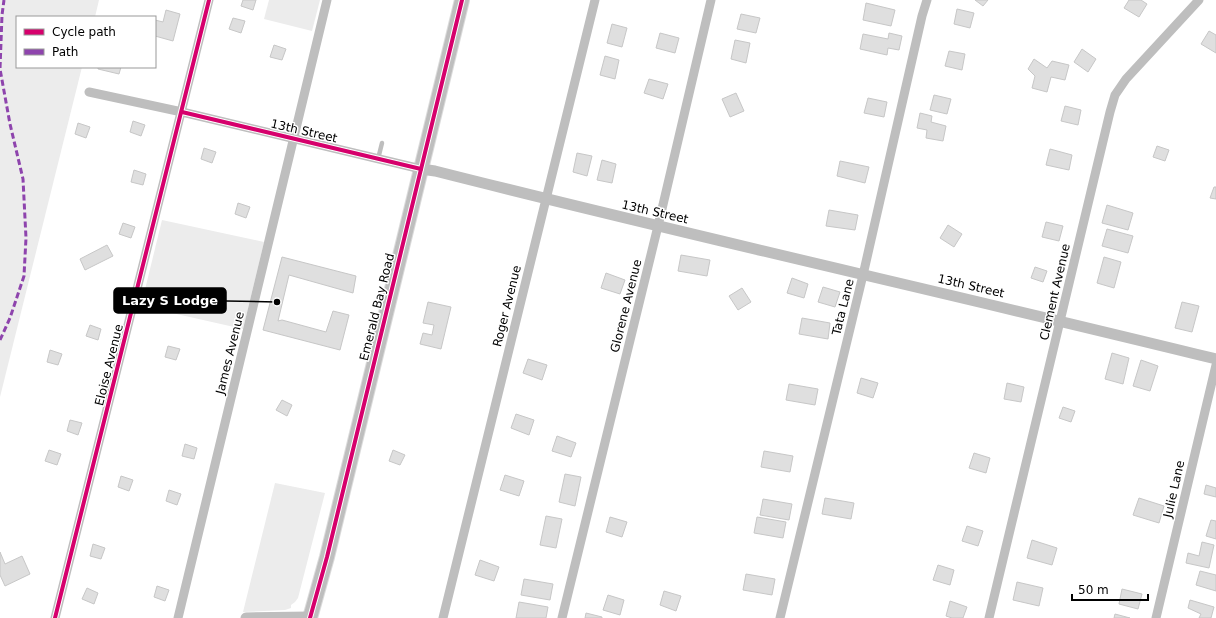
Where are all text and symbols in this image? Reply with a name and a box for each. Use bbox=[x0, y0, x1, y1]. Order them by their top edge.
legend bbox=[16, 16, 156, 68]
text: Cycle path bbox=[52, 25, 116, 39]
text: Path bbox=[52, 45, 78, 59]
street label: 13th Street bbox=[269, 117, 339, 146]
street label: 13th Street bbox=[620, 198, 690, 227]
street label: Clement Avenue bbox=[1037, 242, 1073, 342]
street label: Emerald Bay Road bbox=[357, 252, 397, 362]
street label: Glorene Avenue bbox=[608, 258, 644, 354]
street label: Roger Avenue bbox=[490, 264, 524, 348]
street label: 13th Street bbox=[936, 272, 1006, 301]
street label: Tata Lane bbox=[829, 277, 857, 338]
callout: Lazy S Lodge bbox=[114, 288, 226, 313]
text: Lazy S Lodge bbox=[122, 293, 218, 308]
street label: James Avenue bbox=[213, 310, 247, 397]
street label: Eloise Avenue bbox=[92, 323, 126, 407]
street label: Julie Lane bbox=[1160, 459, 1187, 520]
scale bar bbox=[1072, 576, 1148, 602]
text: 50 m bbox=[1078, 583, 1109, 597]

